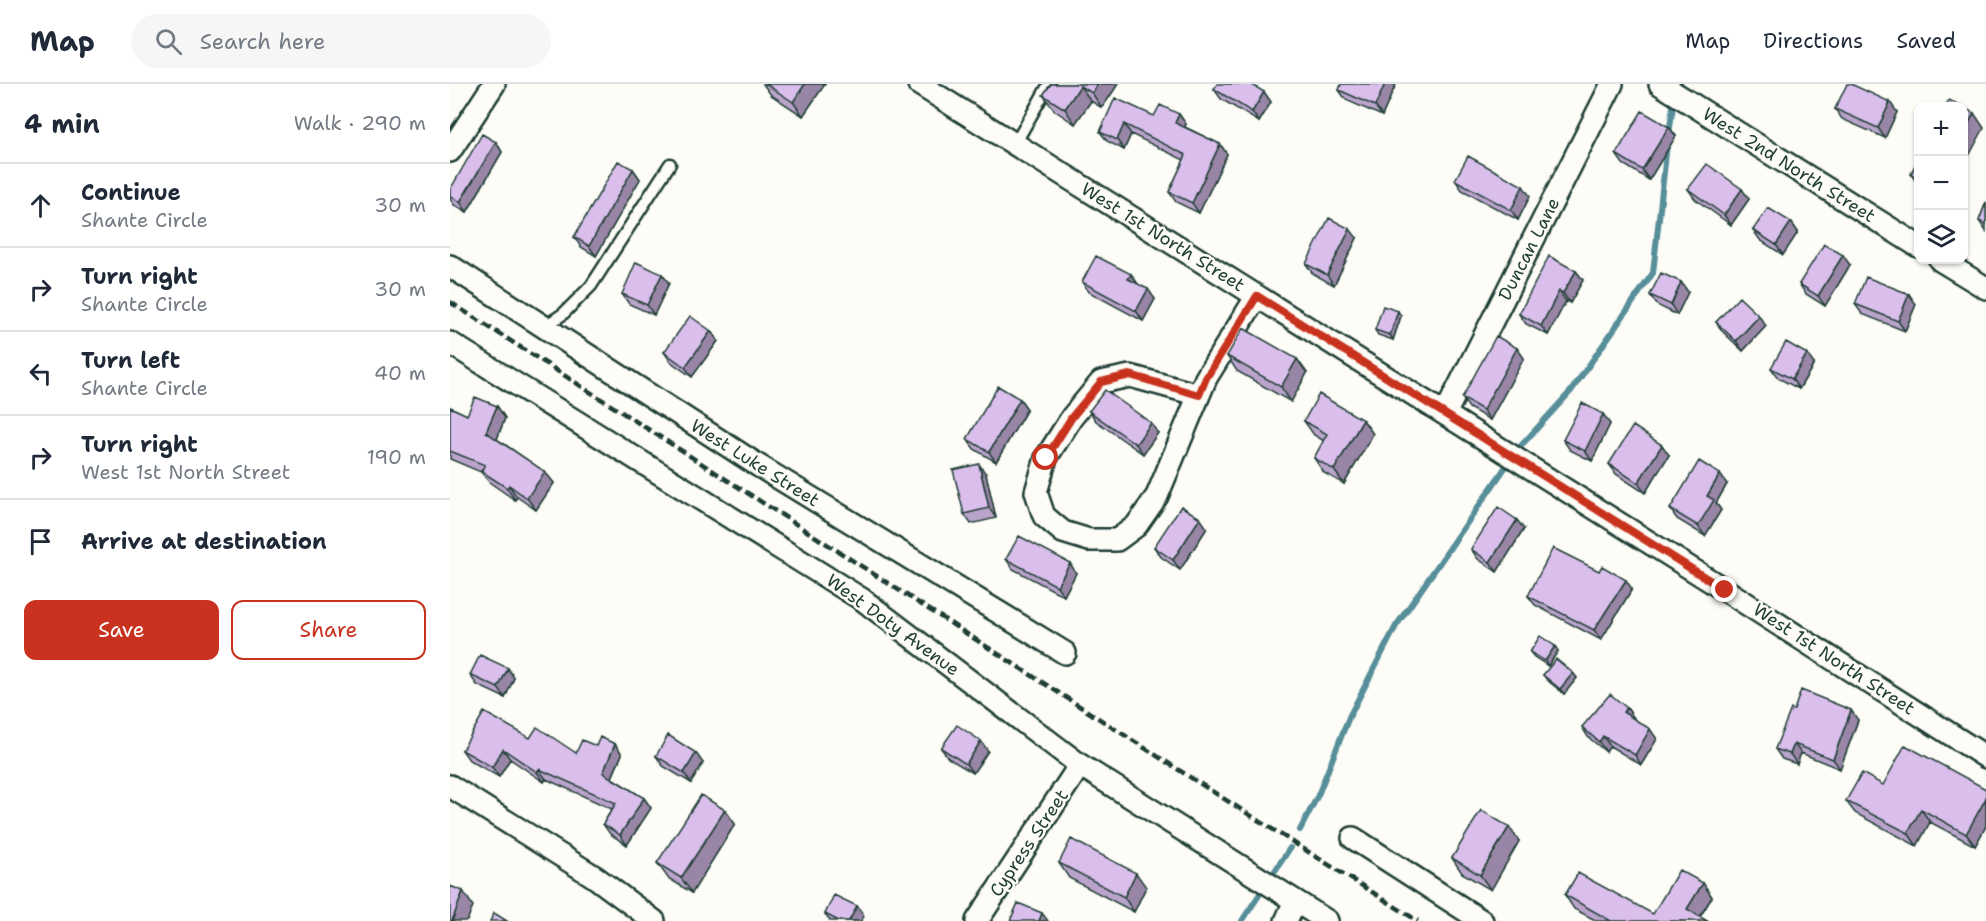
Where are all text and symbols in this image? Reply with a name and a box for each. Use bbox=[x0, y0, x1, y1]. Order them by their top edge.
search box bbox=[131, 14, 551, 68]
text: Map bbox=[30, 22, 95, 60]
icon: search bbox=[152, 25, 185, 58]
text: Search here bbox=[200, 27, 325, 56]
text: Map bbox=[1685, 27, 1730, 55]
text: Directions bbox=[1763, 27, 1863, 55]
text: Saved bbox=[1896, 27, 1956, 55]
street label: West 2nd North Street bbox=[1698, 102, 1880, 228]
map controls bbox=[1914, 102, 1968, 264]
button: + bbox=[1914, 102, 1968, 156]
text: 4 min bbox=[24, 106, 100, 141]
text: Walk · 290 m bbox=[294, 110, 426, 136]
button: − bbox=[1914, 156, 1968, 210]
street label: West 1st North Street bbox=[1077, 177, 1249, 297]
text: Continue bbox=[81, 178, 181, 207]
icon: ahead bbox=[24, 189, 57, 222]
text: 30 m bbox=[374, 192, 426, 218]
street label: Duncan Lane bbox=[1493, 194, 1565, 304]
text: Shante Circle bbox=[81, 207, 208, 233]
button: layers bbox=[1914, 210, 1968, 264]
text: Turn right bbox=[81, 262, 198, 291]
icon: right bbox=[24, 273, 57, 306]
text: 30 m bbox=[374, 276, 426, 302]
text: Shante Circle bbox=[81, 291, 208, 317]
text: Turn left bbox=[81, 346, 180, 375]
icon: left bbox=[24, 357, 57, 390]
text: 40 m bbox=[374, 360, 426, 386]
text: Shante Circle bbox=[81, 375, 208, 401]
street label: West Luke Street bbox=[686, 414, 824, 512]
text: Turn right bbox=[81, 430, 198, 459]
icon: right bbox=[24, 441, 57, 474]
text: 190 m bbox=[367, 444, 426, 470]
route start bbox=[1032, 444, 1058, 470]
text: West 1st North Street bbox=[81, 459, 291, 485]
icon: arrive bbox=[24, 525, 57, 558]
text: Arrive at destination bbox=[81, 527, 327, 556]
street label: West Doty Avenue bbox=[822, 569, 964, 681]
route end bbox=[1711, 576, 1737, 602]
street label: West 1st North Street bbox=[1748, 598, 1920, 720]
button: Save bbox=[24, 600, 219, 660]
button: Share bbox=[231, 600, 426, 660]
street label: Cypress Street bbox=[984, 784, 1074, 901]

